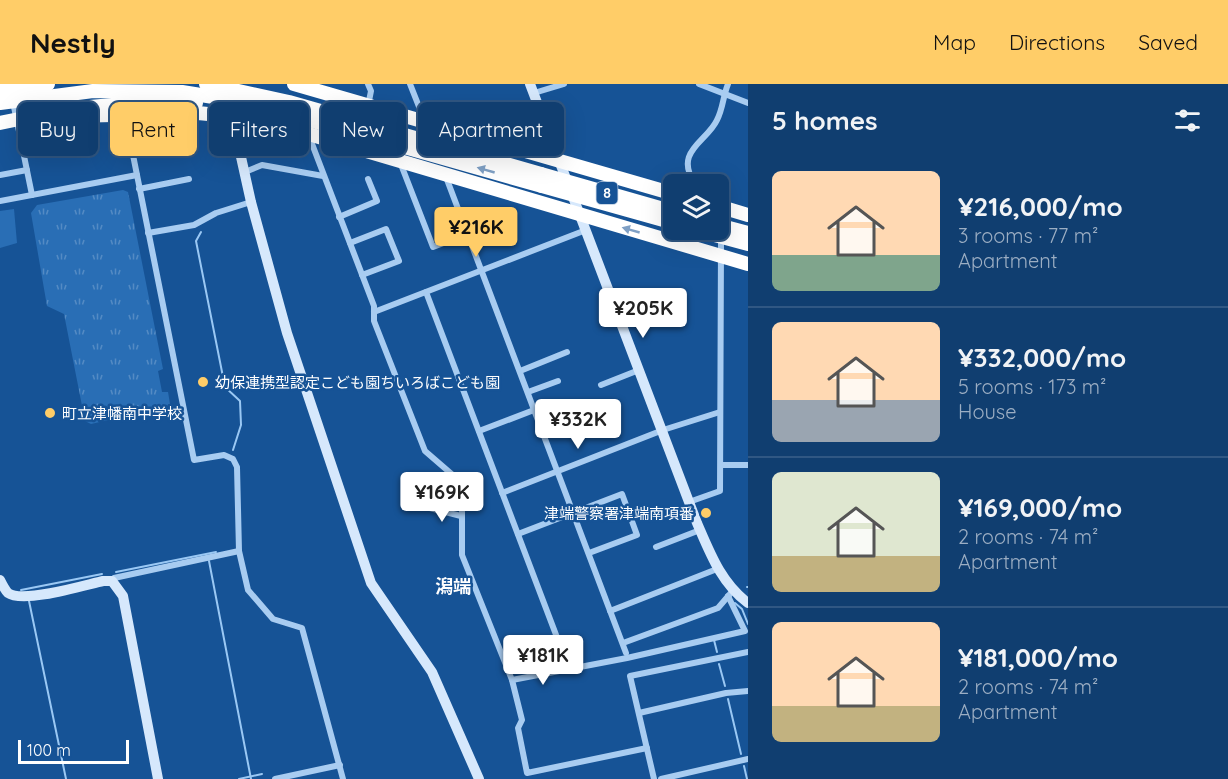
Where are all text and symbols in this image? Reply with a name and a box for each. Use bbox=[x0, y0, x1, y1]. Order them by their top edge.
text: Nestly bbox=[30, 25, 116, 60]
text: Map bbox=[933, 29, 976, 55]
text: Directions bbox=[1009, 29, 1105, 55]
text: Saved bbox=[1138, 29, 1198, 55]
chip: Buy bbox=[18, 102, 98, 156]
chip: Rent bbox=[110, 102, 197, 156]
chip: Filters bbox=[209, 102, 309, 156]
chip: New bbox=[321, 102, 406, 156]
chip: Apartment bbox=[418, 102, 564, 156]
text: 5 homes bbox=[772, 104, 878, 137]
icon: filters bbox=[1171, 104, 1204, 137]
one-way arrow bbox=[476, 165, 494, 174]
map controls bbox=[663, 174, 729, 240]
button: layers bbox=[663, 174, 729, 240]
road number: 8 bbox=[596, 182, 618, 204]
text: ¥216,000/mo bbox=[958, 190, 1123, 223]
icon: home bbox=[820, 195, 892, 267]
pin: ¥216K bbox=[434, 207, 518, 258]
text: ¥216K bbox=[448, 214, 504, 239]
text: 3 rooms · 77 m² bbox=[958, 223, 1098, 248]
one-way arrow bbox=[622, 225, 640, 234]
text: Apartment bbox=[958, 248, 1058, 273]
pin: ¥205K bbox=[601, 288, 685, 339]
text: ¥205K bbox=[613, 295, 673, 320]
text: ¥332,000/mo bbox=[958, 341, 1126, 374]
icon: home bbox=[820, 346, 892, 418]
place label: 幼保連携型認定こども園ちいろばこども園 bbox=[215, 373, 500, 392]
text: 5 rooms · 173 m² bbox=[958, 374, 1106, 399]
marker: 幼保連携型認定こども園ちいろばこども園 bbox=[196, 375, 210, 389]
pin: ¥332K bbox=[536, 399, 620, 450]
text: House bbox=[958, 399, 1017, 424]
place label: 町立津幡南中学校 bbox=[62, 404, 182, 423]
marker: 町立津幡南中学校 bbox=[43, 406, 57, 420]
text: ¥332K bbox=[549, 406, 607, 431]
pin: ¥169K bbox=[400, 472, 484, 523]
text: ¥169K bbox=[414, 479, 470, 504]
text: ¥169,000/mo bbox=[958, 491, 1122, 524]
icon: home bbox=[820, 496, 892, 568]
place label: 津端警察署津端南項番 bbox=[544, 504, 694, 523]
marker: 津端警察署津端南項番 bbox=[699, 506, 713, 520]
text: 2 rooms · 74 m² bbox=[958, 524, 1098, 549]
text: Apartment bbox=[958, 549, 1058, 574]
district label: 潟端 bbox=[435, 575, 471, 598]
pin: ¥181K bbox=[501, 635, 585, 686]
text: ¥181,000/mo bbox=[958, 641, 1118, 674]
text: ¥181K bbox=[517, 642, 569, 667]
icon: home bbox=[820, 646, 892, 718]
text: 2 rooms · 74 m² bbox=[958, 674, 1098, 699]
text: Apartment bbox=[958, 699, 1058, 724]
scale bar bbox=[18, 737, 129, 764]
text: 100 m bbox=[27, 740, 71, 760]

